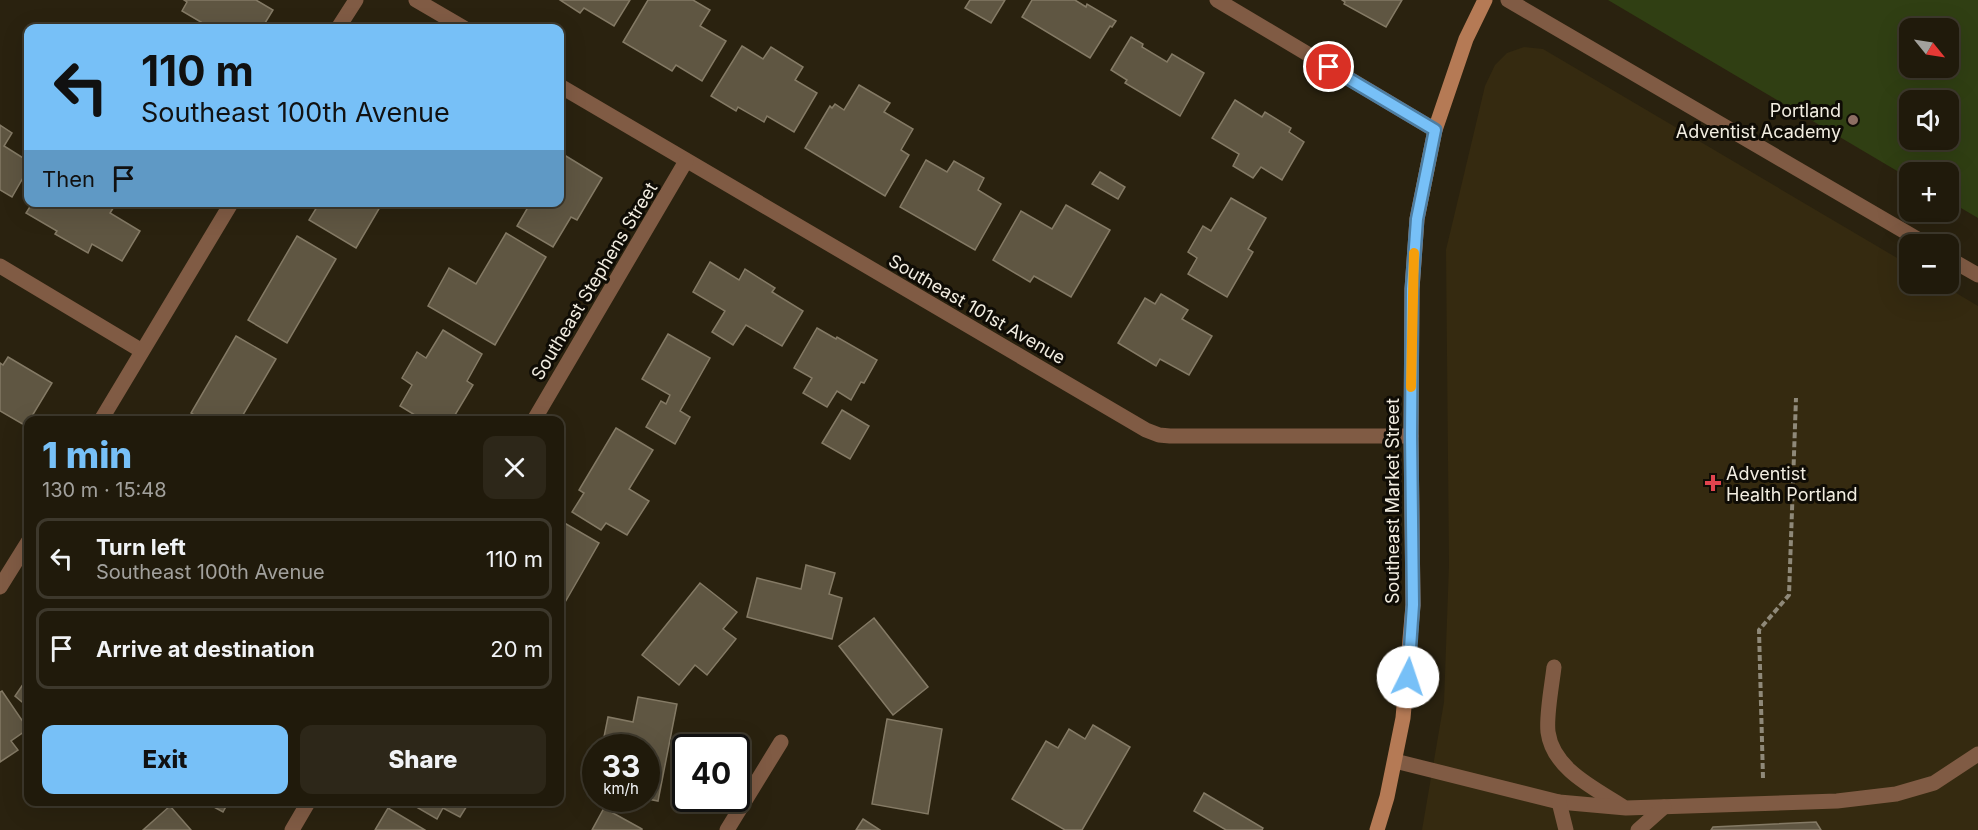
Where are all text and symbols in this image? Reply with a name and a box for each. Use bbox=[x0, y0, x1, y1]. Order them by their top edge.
north arrow bbox=[1899, 18, 1959, 78]
map controls bbox=[1899, 18, 1959, 294]
pin bbox=[1303, 41, 1354, 92]
text: 110 m bbox=[141, 45, 254, 96]
icon: left bbox=[42, 48, 120, 126]
icon: arrive bbox=[1312, 50, 1345, 83]
button: sound bbox=[1899, 90, 1959, 150]
text: Southeast 100th Avenue bbox=[141, 96, 450, 129]
place label: Portland Adventist Academy bbox=[1676, 100, 1841, 142]
marker: Portland Adventist Academy bbox=[1846, 113, 1860, 127]
icon: arrive bbox=[107, 162, 140, 195]
button: + bbox=[1899, 162, 1959, 222]
text: Then bbox=[42, 166, 95, 192]
street label: Southeast Stephens Street bbox=[527, 178, 661, 384]
button: − bbox=[1899, 234, 1959, 294]
street label: Southeast 101st Avenue bbox=[885, 250, 1069, 368]
street label: Southeast Market Street bbox=[1382, 398, 1403, 604]
text: 1 min bbox=[42, 433, 132, 477]
button: close bbox=[483, 436, 546, 499]
place label: Adventist Health Portland bbox=[1726, 463, 1858, 505]
marker: Adventist Health Portland bbox=[1704, 474, 1722, 492]
text: 130 m · 15:48 bbox=[42, 478, 167, 502]
text: Turn left bbox=[96, 534, 186, 560]
icon: left bbox=[45, 542, 78, 575]
text: 110 m bbox=[486, 546, 543, 572]
text: Southeast 100th Avenue bbox=[96, 560, 325, 584]
icon: arrive bbox=[45, 632, 78, 665]
text: Arrive at destination bbox=[96, 636, 315, 662]
text: 20 m bbox=[490, 636, 543, 662]
position arrow bbox=[1376, 645, 1440, 709]
button: Exit bbox=[42, 725, 288, 794]
button: Share bbox=[300, 725, 546, 794]
speed limit sign: 40 bbox=[672, 734, 750, 812]
text: 33 bbox=[602, 748, 640, 784]
text: km/h bbox=[603, 779, 639, 798]

